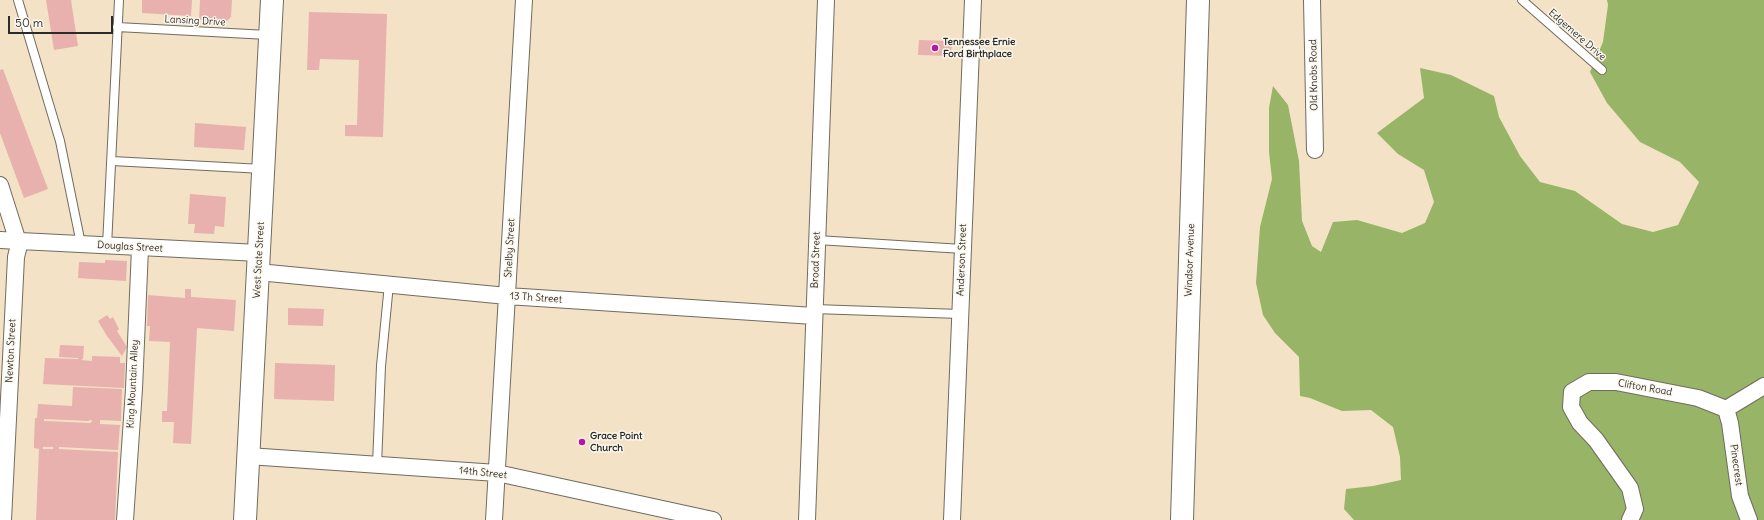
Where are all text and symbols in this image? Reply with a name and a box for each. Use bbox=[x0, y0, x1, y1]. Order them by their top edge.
street label: Edgemere Drive bbox=[1546, 7, 1608, 63]
scale bar bbox=[10, 8, 115, 34]
street label: Lansing Drive bbox=[164, 13, 226, 29]
text: 50 m bbox=[15, 15, 43, 30]
place label: Tennessee Ernie Ford Birthplace bbox=[943, 36, 1015, 60]
street label: Old Knobs Road bbox=[1307, 39, 1321, 111]
marker: Tennessee Ernie Ford Birthplace bbox=[930, 43, 940, 53]
street label: Shelby Street bbox=[502, 218, 518, 278]
street label: West State Street bbox=[251, 221, 267, 299]
street label: Windsor Avenue bbox=[1183, 223, 1197, 297]
street label: Anderson Street bbox=[955, 224, 969, 296]
street label: Broad Street bbox=[809, 231, 823, 289]
street label: Douglas Street bbox=[97, 239, 163, 255]
street label: 13 Th Street bbox=[510, 290, 562, 306]
street label: Newton Street bbox=[3, 319, 19, 383]
street label: King Mountain Alley bbox=[125, 339, 141, 429]
street label: Clifton Road bbox=[1617, 377, 1673, 399]
place label: Grace Point Church bbox=[590, 430, 642, 454]
marker: Grace Point Church bbox=[577, 437, 587, 447]
street label: Pinecrest bbox=[1727, 444, 1745, 486]
street label: 14th Street bbox=[459, 465, 507, 481]

